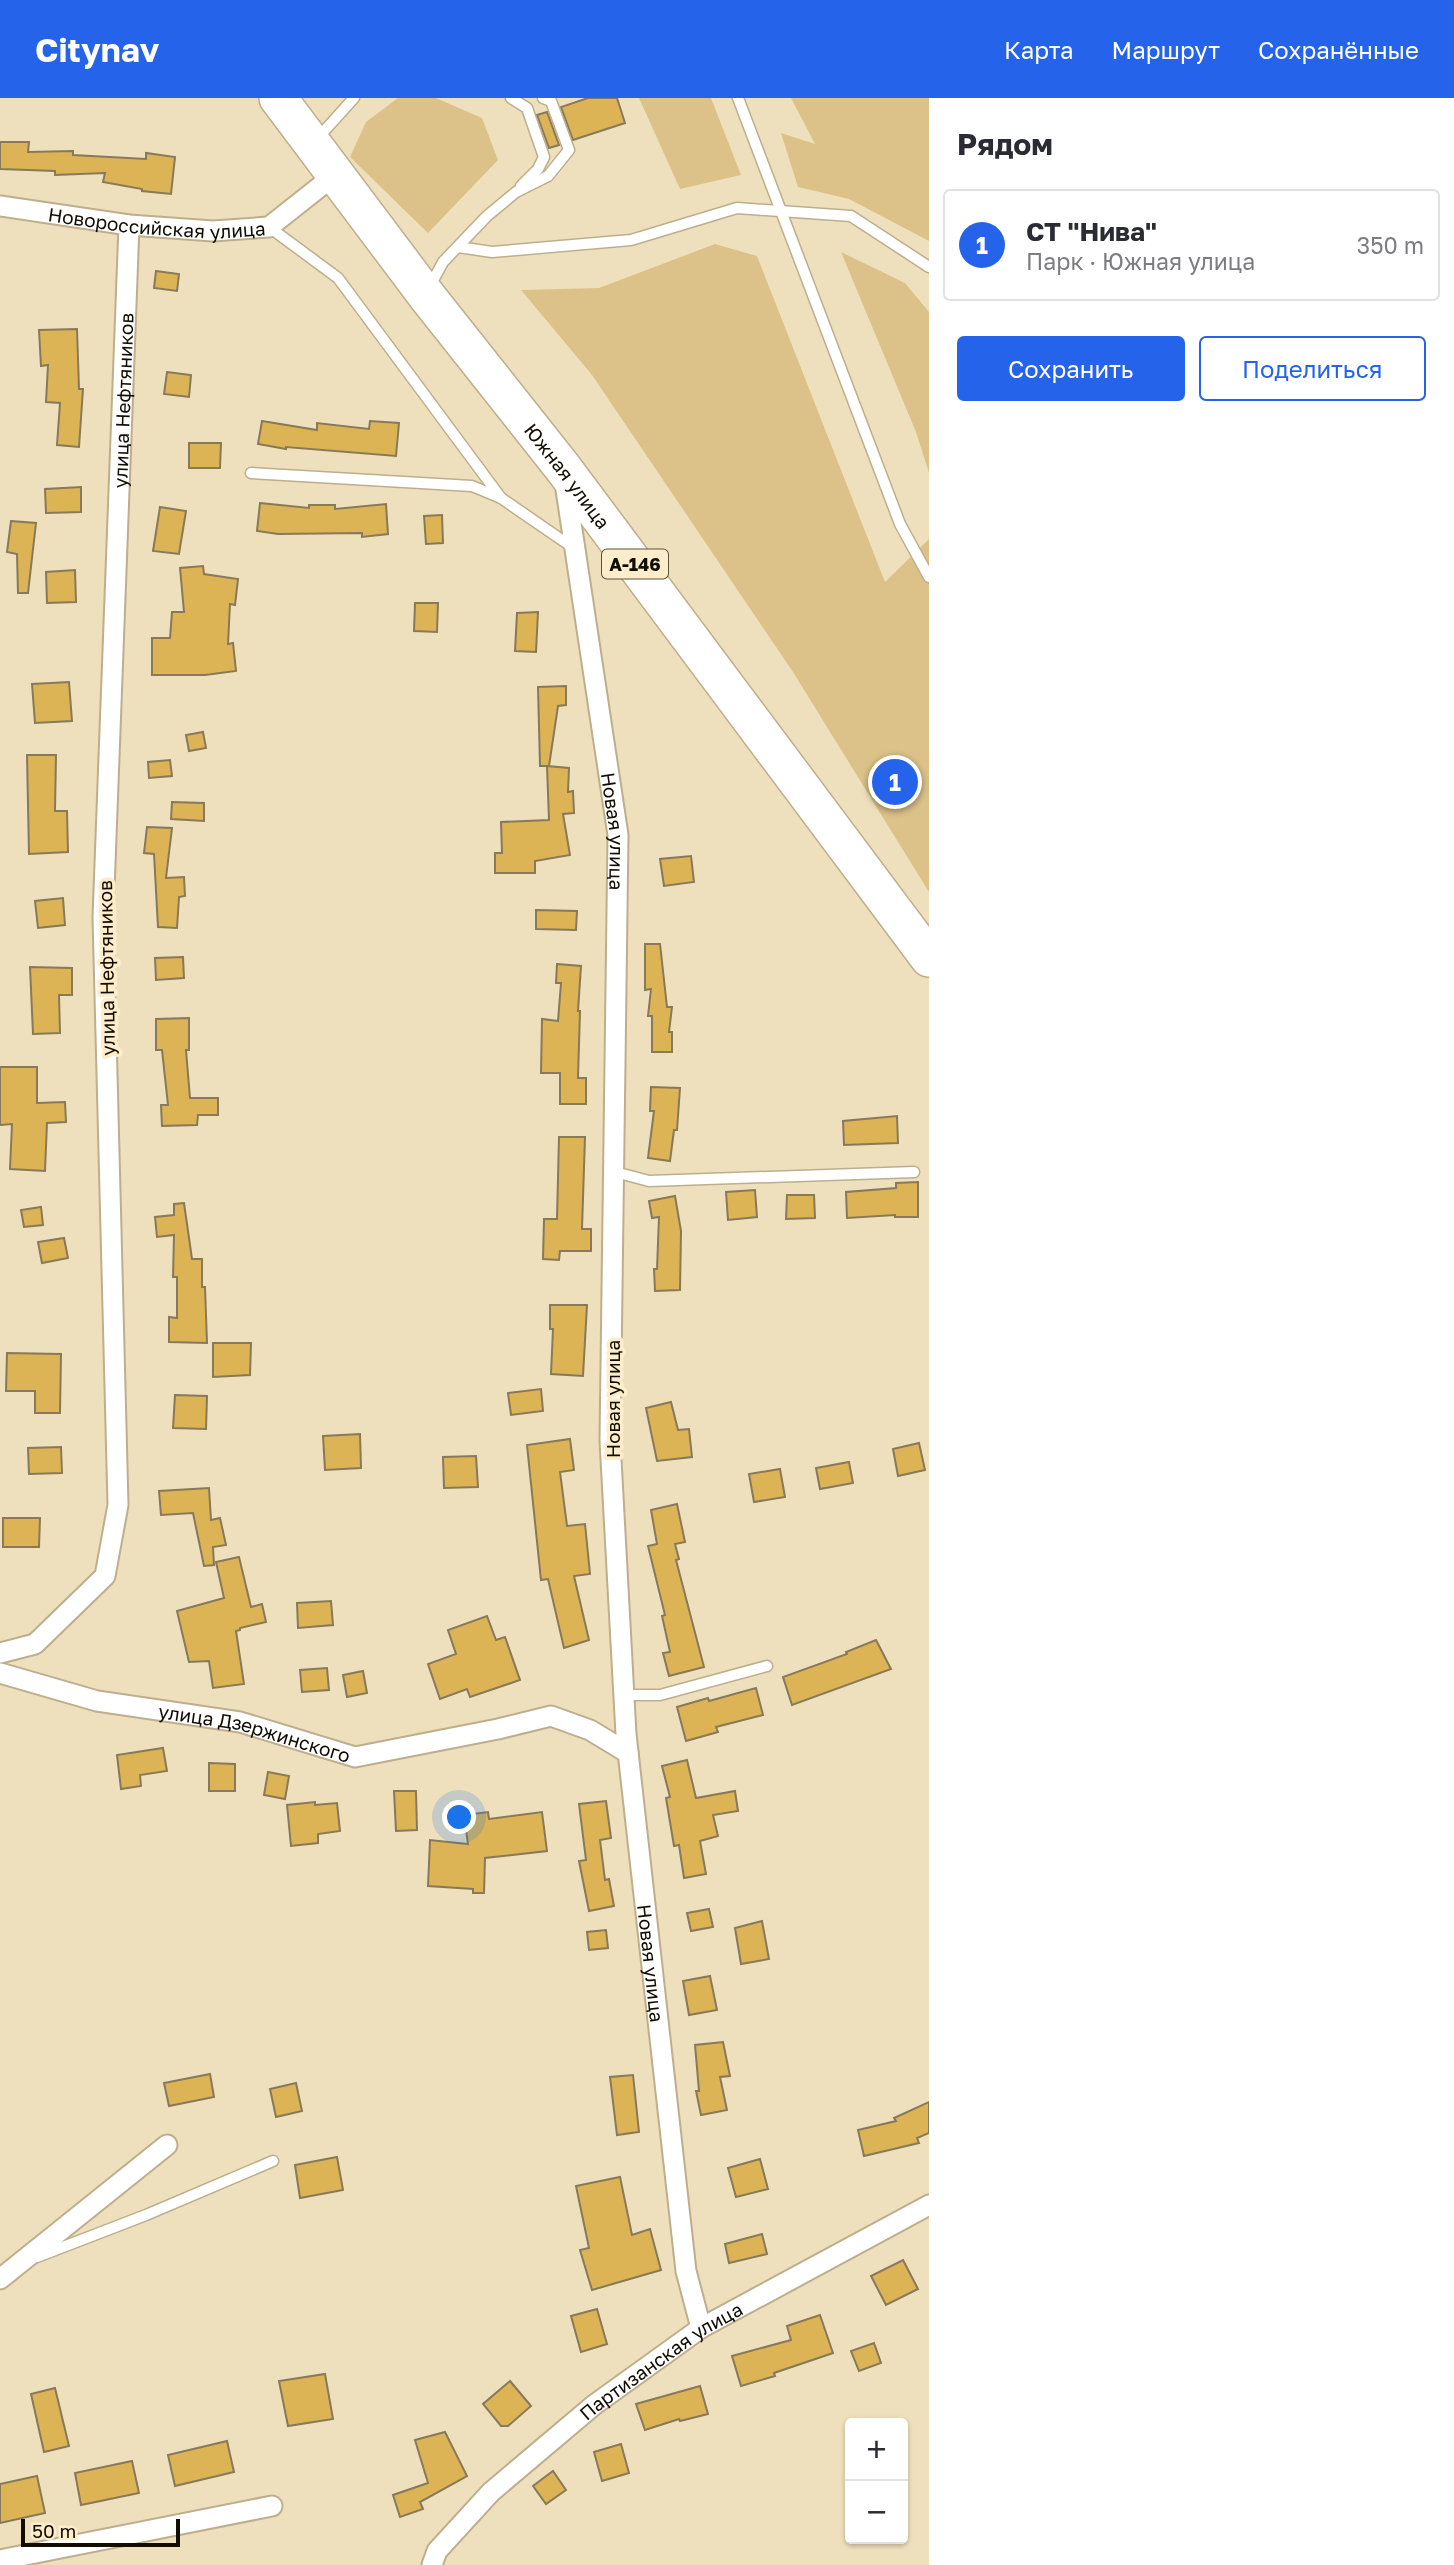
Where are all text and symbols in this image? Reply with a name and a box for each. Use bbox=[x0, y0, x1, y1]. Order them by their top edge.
text: Citynav bbox=[35, 30, 159, 69]
text: Карта bbox=[1004, 35, 1074, 64]
text: Маршрут bbox=[1112, 35, 1220, 64]
text: Сохранённые bbox=[1258, 35, 1419, 64]
text: Рядом bbox=[957, 126, 1053, 162]
street label: Новороссийская улица bbox=[47, 202, 266, 243]
text: СТ "Нива" bbox=[1026, 216, 1157, 247]
text: 1 bbox=[976, 231, 988, 259]
text: 350 m bbox=[1357, 231, 1424, 259]
text: Парк · Южная улица bbox=[1026, 247, 1255, 275]
street label: улица Нефтяников bbox=[108, 312, 137, 489]
button: Сохранить bbox=[957, 336, 1185, 401]
button: Поделиться bbox=[1199, 336, 1426, 401]
street label: Южная улица bbox=[520, 418, 615, 533]
road number: А-146 bbox=[602, 550, 668, 578]
pin: 1 bbox=[872, 756, 918, 808]
street label: Новая улица bbox=[597, 771, 630, 891]
street label: улица Нефтяников bbox=[93, 880, 119, 1056]
street label: Новая улица bbox=[601, 1340, 624, 1458]
street label: улица Дзержинского bbox=[157, 1699, 353, 1767]
your location bbox=[442, 1800, 476, 1834]
street label: Новая улица bbox=[634, 1903, 670, 2023]
street label: Партизанская улица bbox=[574, 2297, 746, 2424]
map controls bbox=[845, 2418, 908, 2544]
button: + bbox=[845, 2418, 908, 2481]
button: − bbox=[845, 2481, 908, 2544]
scale bar bbox=[21, 2516, 180, 2548]
text: 50 m bbox=[32, 2519, 76, 2542]

